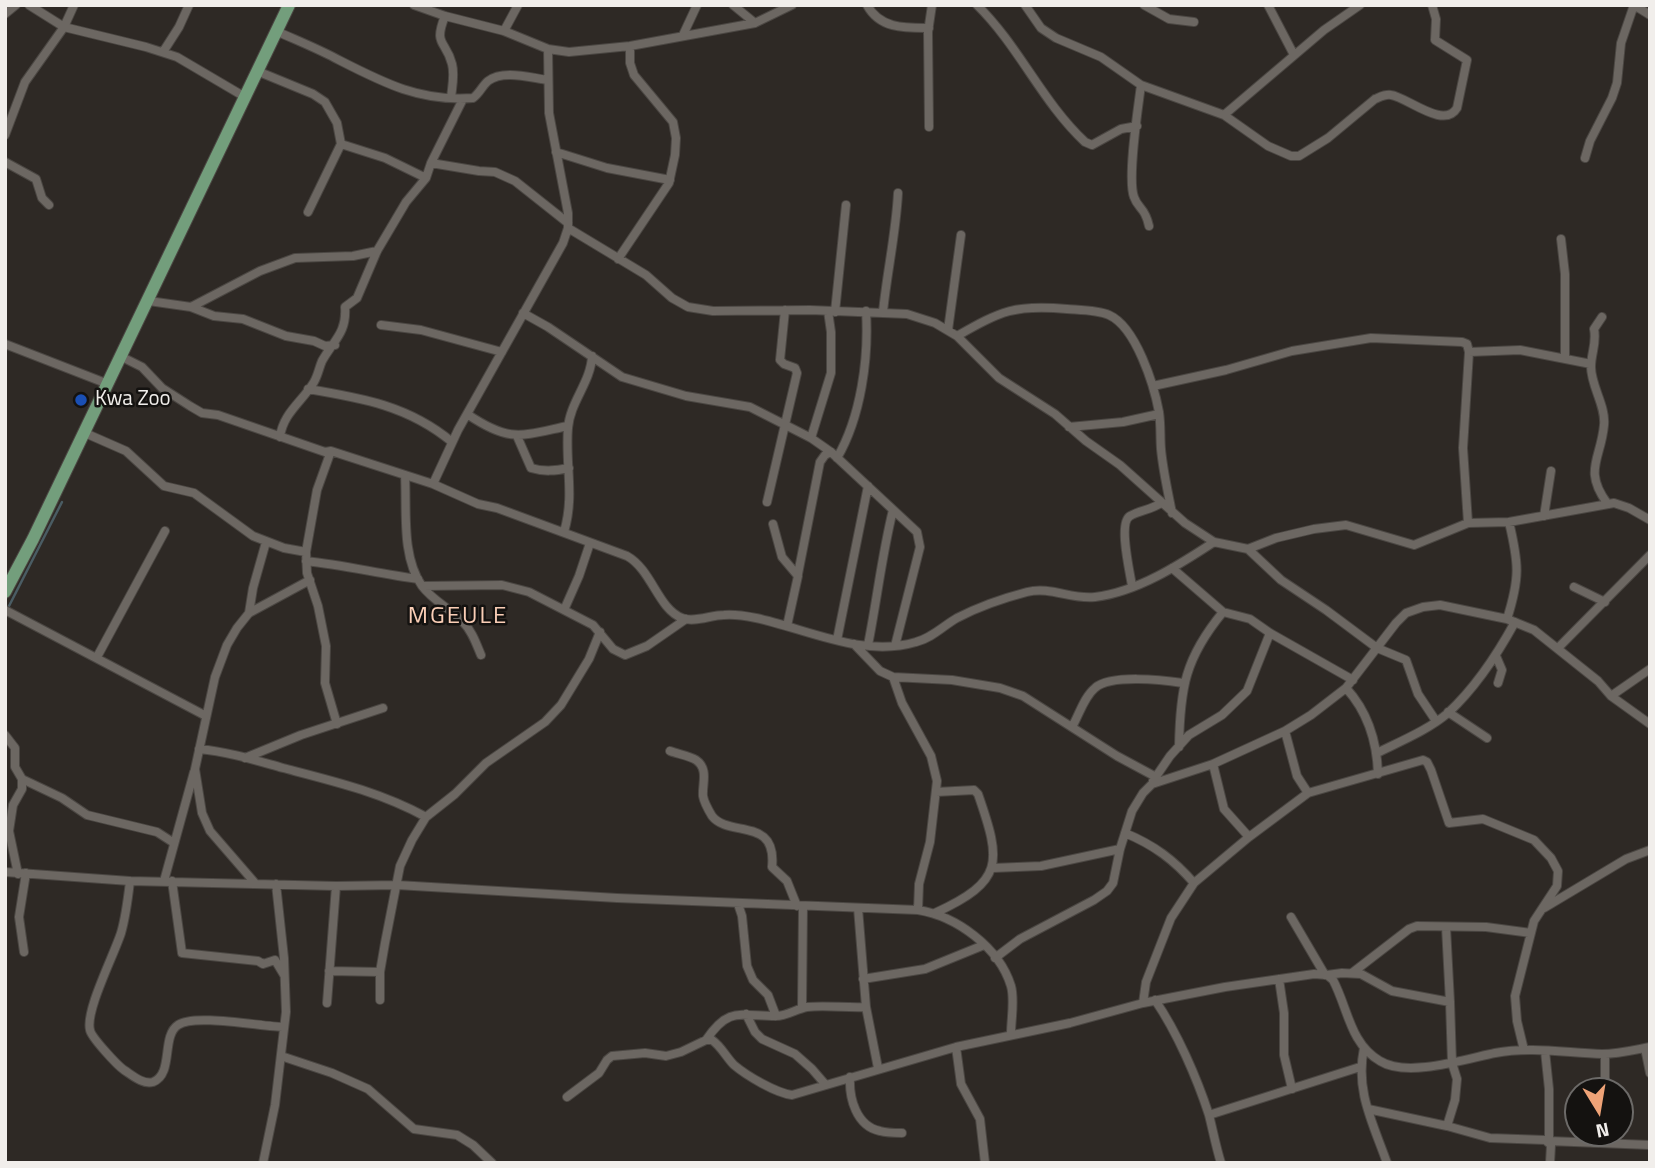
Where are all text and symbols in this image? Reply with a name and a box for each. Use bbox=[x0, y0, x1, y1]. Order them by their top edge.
place label: Kwa Zoo bbox=[95, 387, 171, 413]
marker: Kwa Zoo bbox=[73, 392, 89, 408]
district label: MGEULE bbox=[409, 603, 507, 631]
north arrow bbox=[1564, 1077, 1634, 1147]
text: N bbox=[1593, 1116, 1612, 1147]

